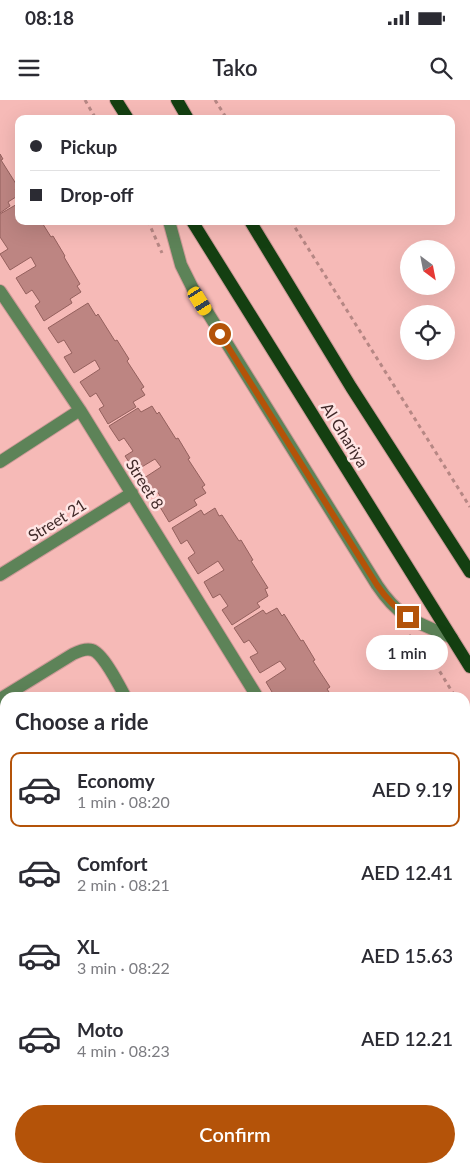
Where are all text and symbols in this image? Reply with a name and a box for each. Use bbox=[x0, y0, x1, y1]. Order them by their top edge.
text: 08:18 bbox=[25, 6, 74, 29]
icon: menu bbox=[15, 54, 43, 82]
text: Tako bbox=[212, 54, 258, 81]
icon: search bbox=[427, 54, 455, 82]
text: Pickup bbox=[60, 135, 117, 158]
text: Drop-off bbox=[60, 183, 134, 206]
north arrow bbox=[400, 240, 455, 295]
map controls bbox=[400, 240, 455, 360]
car bbox=[185, 284, 214, 318]
button: locate bbox=[400, 305, 455, 360]
route start bbox=[209, 323, 231, 345]
street label: Al Ghariya bbox=[318, 399, 373, 471]
street label: Street 8 bbox=[123, 455, 168, 512]
street label: Street 21 bbox=[24, 494, 89, 545]
route end bbox=[397, 606, 419, 628]
callout: 1 min bbox=[367, 634, 449, 670]
text: 1 min bbox=[387, 643, 427, 662]
text: Choose a ride bbox=[15, 708, 149, 735]
icon: car bbox=[17, 767, 62, 812]
text: Economy bbox=[77, 769, 155, 792]
text: AED 9.19 bbox=[372, 778, 453, 801]
text: 1 min · 08:20 bbox=[77, 792, 170, 811]
icon: car bbox=[17, 850, 62, 895]
text: Comfort bbox=[77, 852, 148, 875]
text: AED 12.41 bbox=[361, 861, 453, 884]
text: 2 min · 08:21 bbox=[77, 875, 170, 894]
icon: car bbox=[17, 933, 62, 978]
text: XL bbox=[77, 935, 100, 958]
text: AED 15.63 bbox=[361, 944, 453, 967]
text: 3 min · 08:22 bbox=[77, 958, 170, 977]
icon: car bbox=[17, 1016, 62, 1061]
text: Moto bbox=[77, 1018, 123, 1041]
text: AED 12.21 bbox=[361, 1027, 453, 1050]
text: 4 min · 08:23 bbox=[77, 1041, 170, 1060]
button: Confirm bbox=[15, 1105, 455, 1163]

